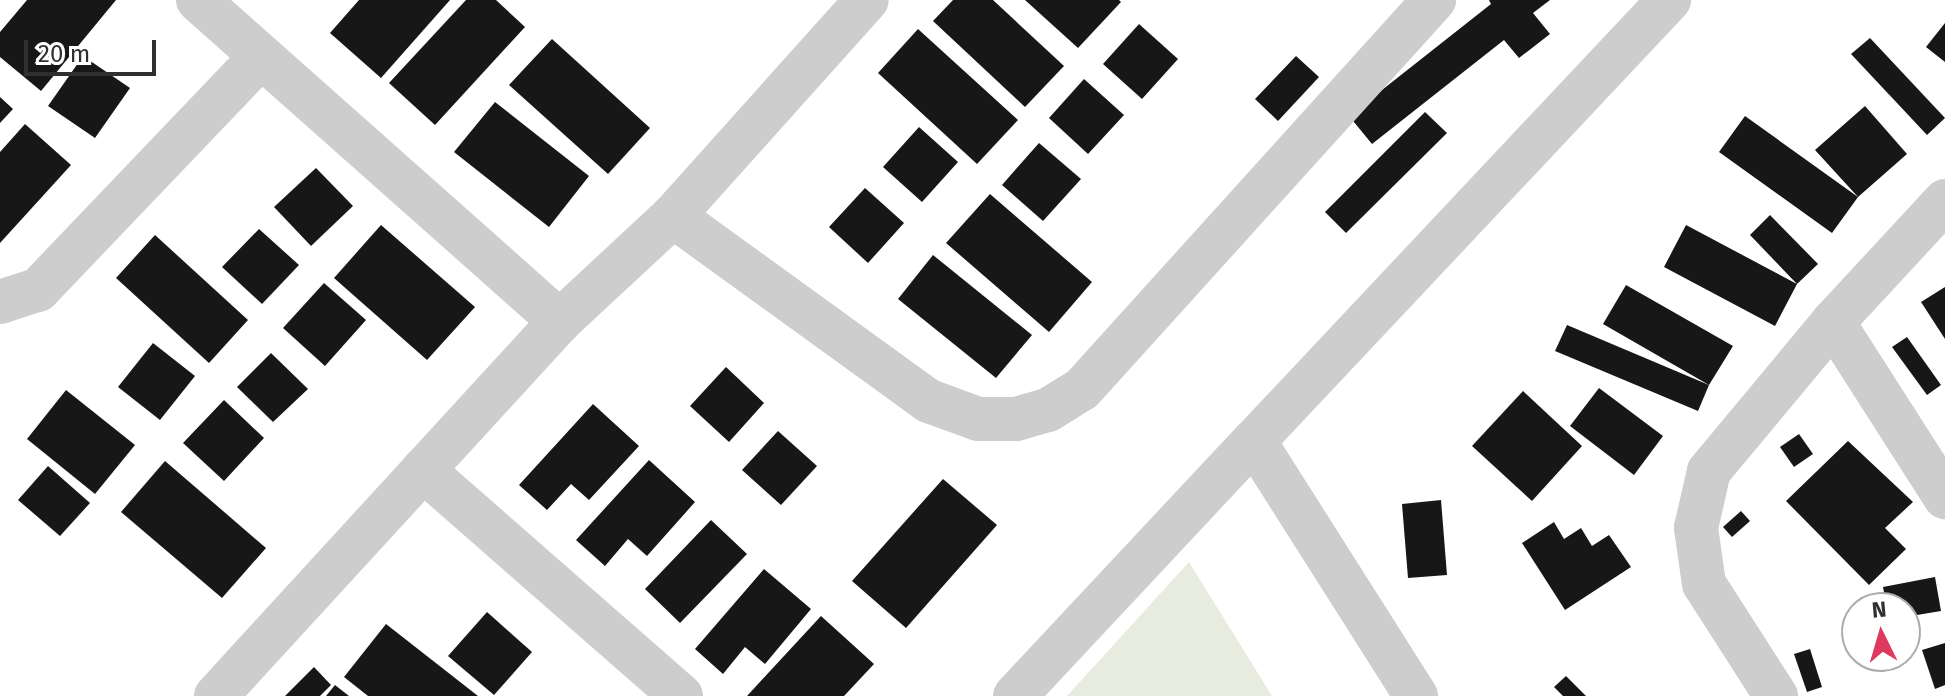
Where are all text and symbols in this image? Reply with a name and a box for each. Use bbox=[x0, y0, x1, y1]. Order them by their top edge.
scale bar bbox=[28, 24, 160, 74]
text: 20 m bbox=[38, 40, 90, 68]
north arrow bbox=[1841, 592, 1921, 672]
text: N bbox=[1871, 596, 1887, 624]

